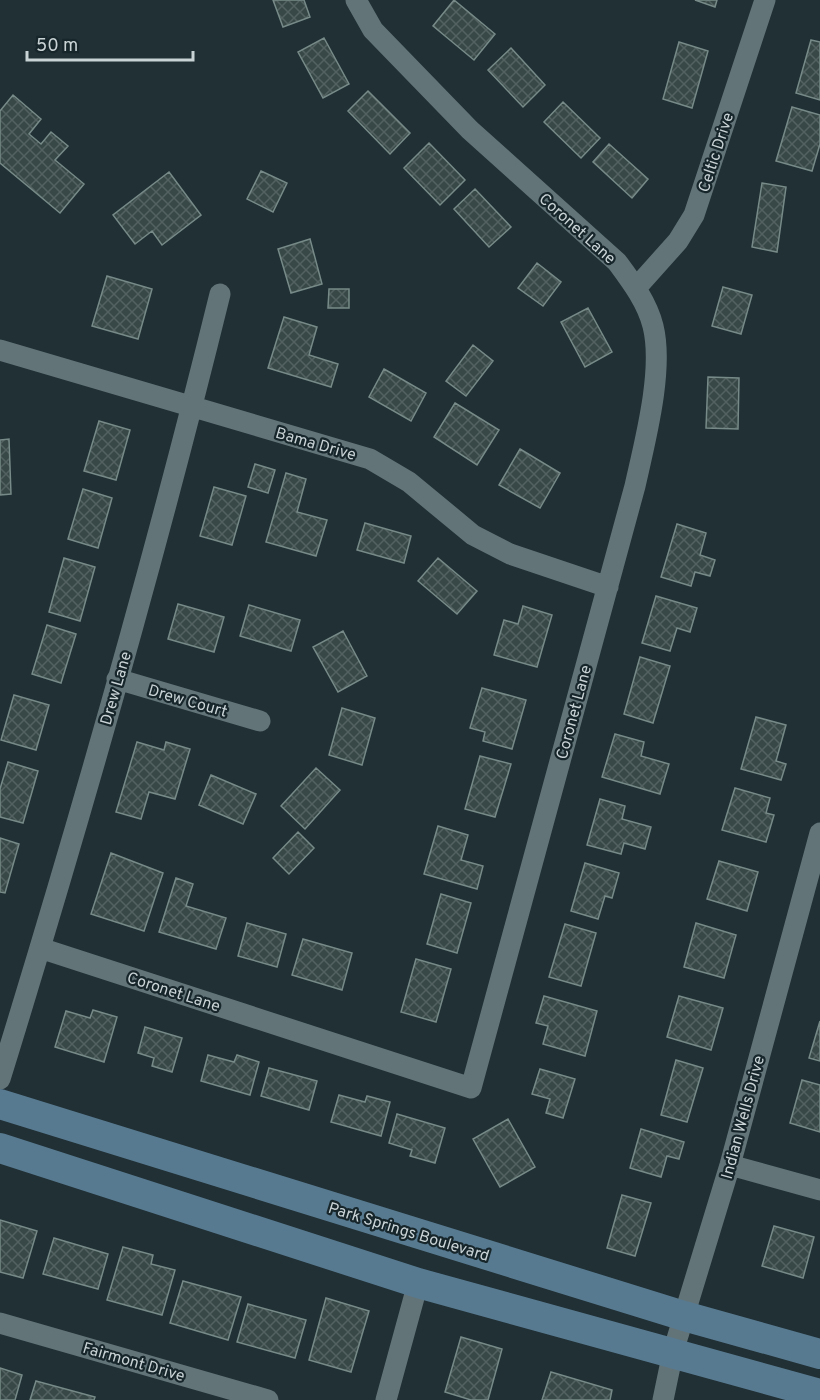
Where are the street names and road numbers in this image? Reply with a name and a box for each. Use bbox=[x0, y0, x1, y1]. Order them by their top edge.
street label: Celtic Drive bbox=[695, 110, 739, 195]
street label: Coronet Lane bbox=[534, 190, 619, 269]
street label: Bama Drive bbox=[273, 424, 358, 466]
street label: Drew Lane bbox=[97, 649, 137, 728]
street label: Coronet Lane bbox=[553, 663, 597, 762]
street label: Drew Court bbox=[146, 681, 229, 723]
street label: Coronet Lane bbox=[124, 968, 223, 1017]
street label: Indian Wells Drive bbox=[718, 1054, 770, 1182]
street label: Park Springs Boulevard bbox=[325, 1199, 491, 1267]
street label: Fairmont Drive bbox=[80, 1339, 187, 1387]

